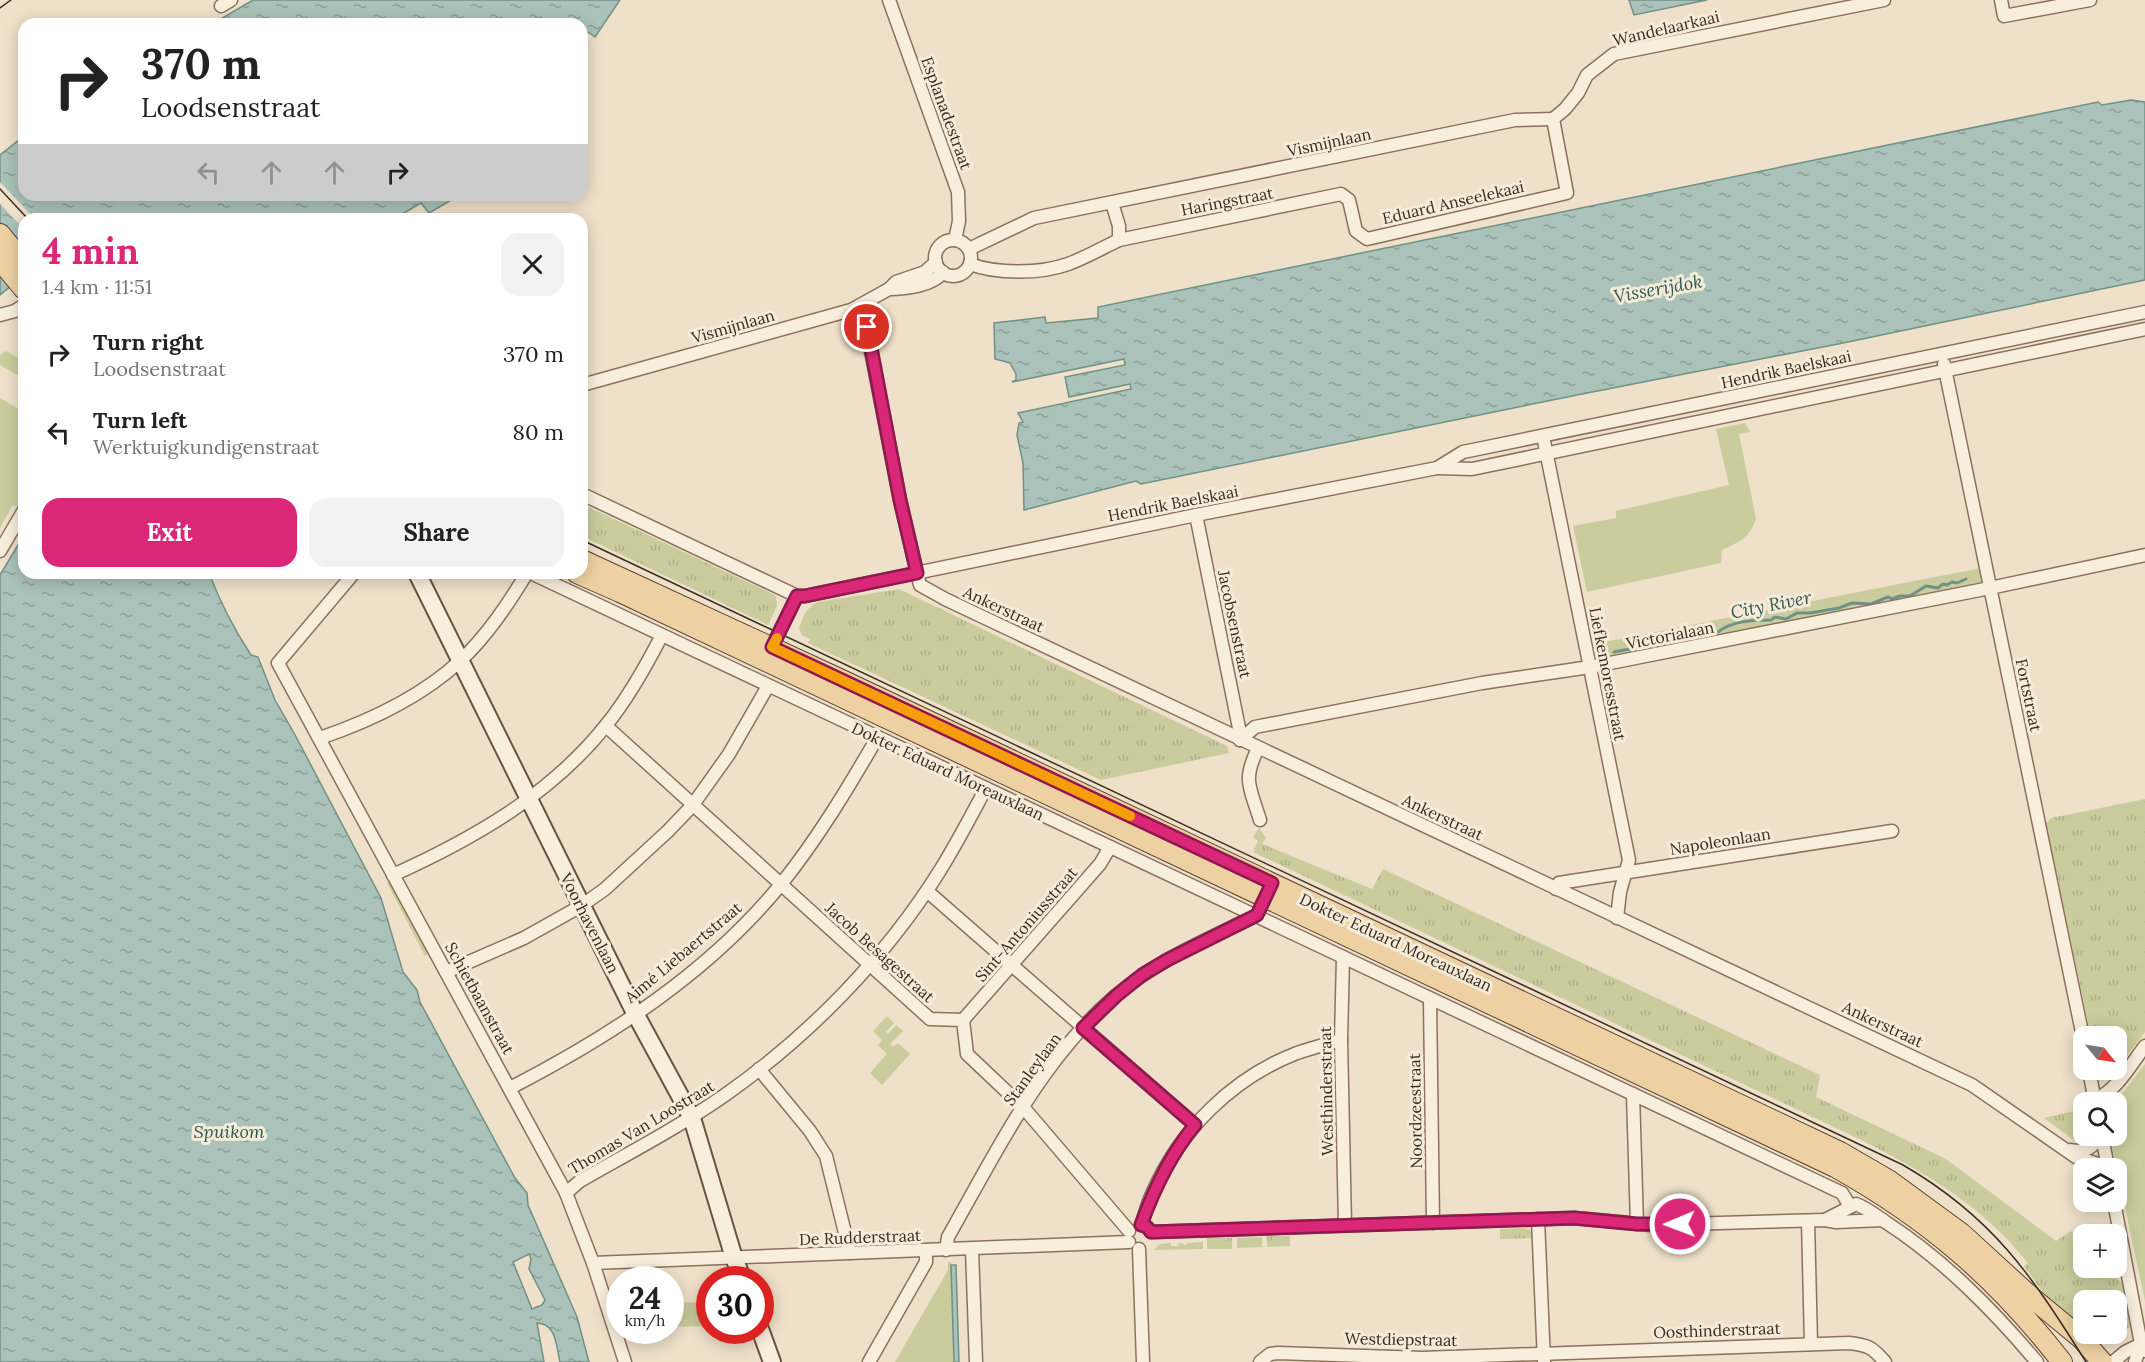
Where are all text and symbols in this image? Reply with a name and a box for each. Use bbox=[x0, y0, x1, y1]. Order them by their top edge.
street label: Wandelaarkaai bbox=[1611, 6, 1721, 50]
text: 370 m bbox=[141, 37, 261, 91]
icon: right bbox=[42, 42, 120, 120]
street label: Esplanadestraat bbox=[917, 54, 977, 173]
text: Loodsenstraat bbox=[141, 90, 320, 124]
street label: Vismijnlaan bbox=[1284, 123, 1373, 161]
icon: left bbox=[192, 156, 225, 189]
icon: ahead bbox=[255, 156, 288, 189]
icon: ahead bbox=[318, 156, 351, 189]
icon: right bbox=[381, 156, 414, 189]
street label: Eduard Anseelekaai bbox=[1380, 176, 1526, 228]
street label: Haringstraat bbox=[1179, 182, 1276, 220]
text: 4 min bbox=[42, 228, 139, 274]
button: close bbox=[501, 233, 564, 296]
water label: Visserijdok bbox=[1612, 269, 1704, 308]
text: 1.4 km · 11:51 bbox=[42, 274, 152, 299]
pin bbox=[841, 301, 892, 352]
street label: Vismijnlaan bbox=[688, 305, 777, 348]
icon: arrive bbox=[850, 310, 883, 343]
text: Turn right bbox=[93, 328, 204, 356]
icon: right bbox=[42, 338, 75, 371]
text: 370 m bbox=[503, 340, 564, 368]
street label: Hendrik Baelskaai bbox=[1719, 345, 1853, 393]
text: Loodsenstraat bbox=[93, 356, 226, 381]
text: Turn left bbox=[93, 406, 187, 434]
icon: left bbox=[42, 416, 75, 449]
text: 80 m bbox=[513, 418, 564, 446]
text: Werktuigkundigenstraat bbox=[93, 434, 319, 459]
street label: Hendrik Baelskaai bbox=[1106, 481, 1240, 525]
button: Exit bbox=[42, 498, 297, 567]
button: Share bbox=[309, 498, 564, 567]
street label: Jacobsenstraat bbox=[1214, 567, 1256, 681]
street label: Ankerstraat bbox=[960, 581, 1048, 637]
water label: City River bbox=[1728, 585, 1814, 624]
street label: Liefkemoresstraat bbox=[1585, 606, 1631, 743]
street label: Victorialaan bbox=[1623, 617, 1716, 653]
street label: Fortstraat bbox=[2012, 657, 2047, 734]
street label: Dokter Eduard Moreauxlaan bbox=[849, 718, 1048, 825]
street label: Ankerstraat bbox=[1399, 789, 1487, 845]
street label: Napoleonlaan bbox=[1668, 823, 1772, 859]
street label: Sint-Antoniusstraat bbox=[971, 862, 1082, 986]
street label: Voorhavenlaan bbox=[556, 869, 624, 977]
street label: Dokter Eduard Moreauxlaan bbox=[1297, 889, 1496, 996]
street label: Aimé Liebaertstraat bbox=[620, 897, 746, 1007]
street label: Jacob Besagestraat bbox=[821, 897, 939, 1007]
street label: Schietbaanstraat bbox=[441, 939, 519, 1058]
street label: Ankerstraat bbox=[1839, 996, 1927, 1052]
street label: Westhinderstraat bbox=[1315, 1025, 1337, 1156]
north arrow bbox=[2073, 1026, 2127, 1080]
map controls bbox=[2073, 1026, 2127, 1344]
street label: Stanleylaan bbox=[999, 1028, 1065, 1109]
street label: Noordzeestraat bbox=[1404, 1052, 1426, 1169]
street label: Thomas Van Loostraat bbox=[564, 1075, 718, 1178]
button: search bbox=[2073, 1092, 2127, 1146]
water label: Spuikom bbox=[193, 1120, 265, 1143]
button: layers bbox=[2073, 1158, 2127, 1212]
position arrow bbox=[1648, 1192, 1712, 1256]
button: + bbox=[2073, 1224, 2127, 1278]
street label: De Rudderstraat bbox=[799, 1225, 922, 1249]
speed limit sign: 30 bbox=[696, 1266, 774, 1344]
text: 24 bbox=[629, 1279, 661, 1317]
button: − bbox=[2073, 1290, 2127, 1344]
text: km/h bbox=[625, 1311, 665, 1330]
street label: Oosthinderstraat bbox=[1653, 1318, 1782, 1342]
street label: Westdiepstraat bbox=[1344, 1328, 1458, 1350]

